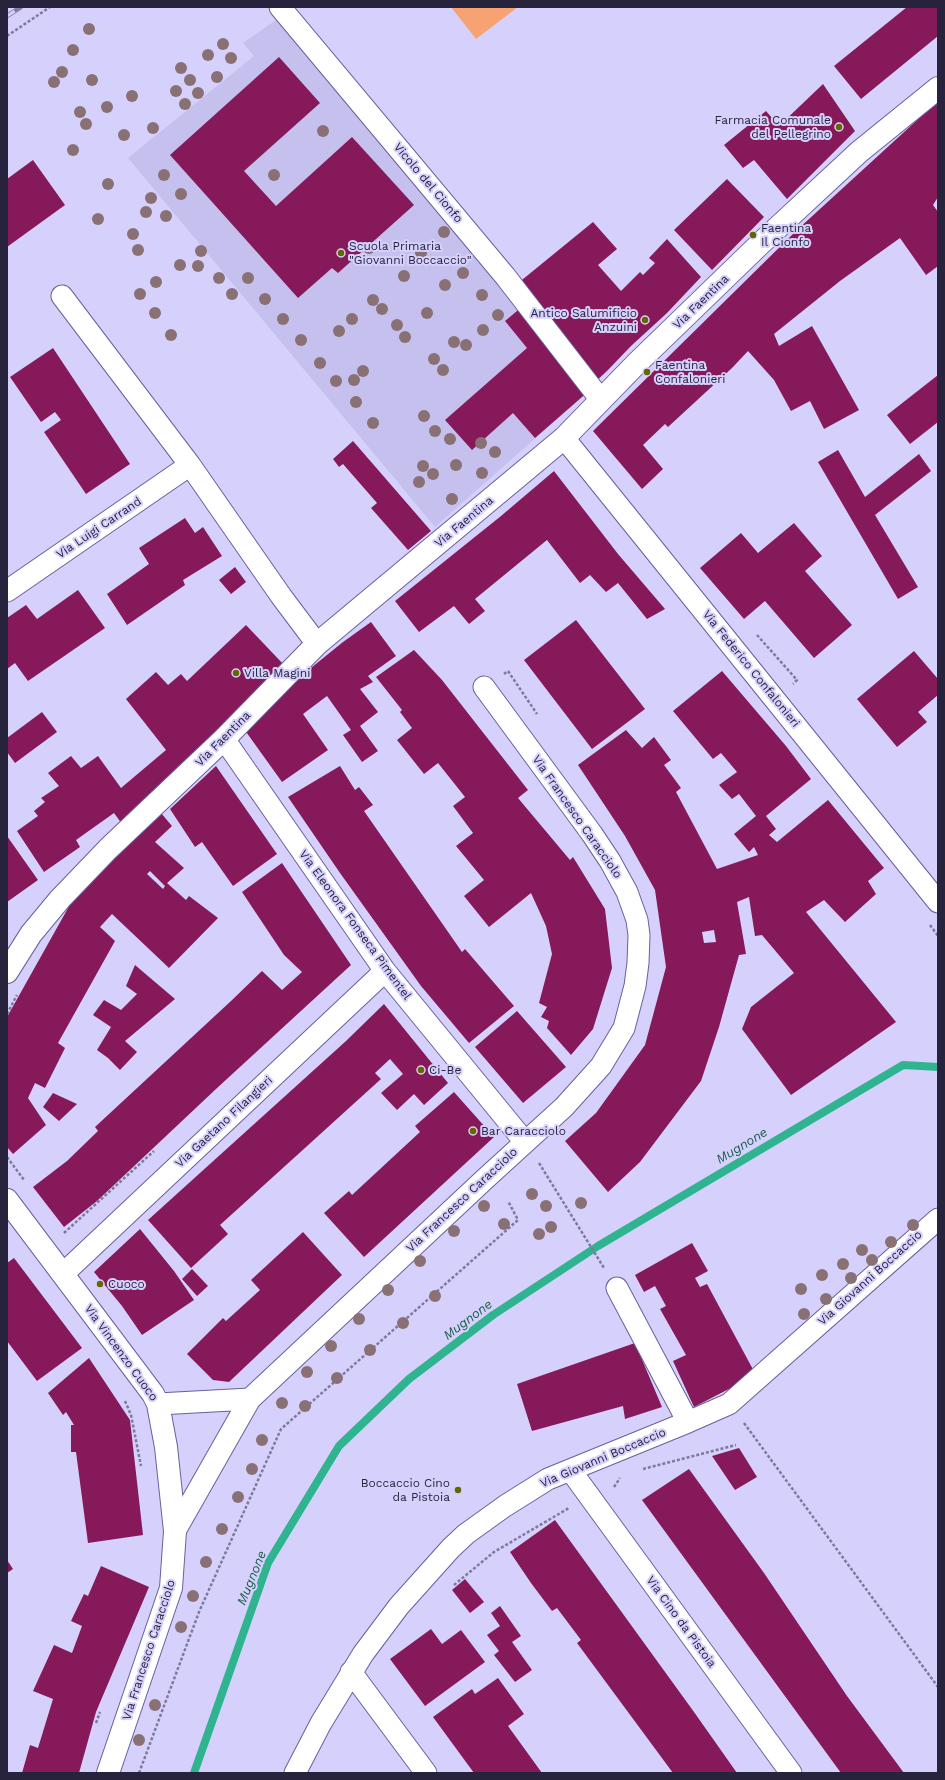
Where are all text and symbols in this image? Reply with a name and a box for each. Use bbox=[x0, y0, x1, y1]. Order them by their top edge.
place label: Farmacia Comunale del Pellegrino bbox=[714, 113, 831, 141]
marker: Farmacia Comunale del Pellegrino bbox=[834, 122, 844, 132]
street label: Vicolo del Cionfo bbox=[390, 140, 466, 226]
place label: Faentina Il Cionfo bbox=[761, 221, 811, 249]
marker: Faentina Il Cionfo bbox=[748, 230, 758, 240]
place label: Scuola Primaria "Giovanni Boccaccio" bbox=[349, 239, 472, 267]
marker: Scuola Primaria "Giovanni Boccaccio" bbox=[336, 248, 346, 258]
street label: Via Faentina bbox=[670, 272, 732, 332]
place label: Antico Salumificio Anzuini bbox=[530, 306, 637, 334]
marker: Antico Salumificio Anzuini bbox=[640, 315, 650, 325]
place label: Faentina Confalonieri bbox=[655, 358, 725, 386]
marker: Faentina Confalonieri bbox=[642, 367, 652, 377]
street label: Via Faentina bbox=[432, 493, 496, 551]
street label: Via Luigi Carrand bbox=[54, 494, 144, 562]
street label: Via Federico Confalonieri bbox=[699, 608, 803, 730]
place label: Villa Magini bbox=[244, 666, 310, 680]
marker: Villa Magini bbox=[231, 668, 241, 678]
street label: Via Faentina bbox=[192, 708, 254, 770]
street label: Via Francesco Caracciolo bbox=[529, 753, 625, 881]
street label: Via Eleonora Fonseca Pimentel bbox=[296, 847, 414, 1003]
place label: Ci-Be bbox=[429, 1063, 461, 1077]
marker: Ci-Be bbox=[416, 1065, 426, 1075]
street label: Via Gaetano Filangieri bbox=[172, 1073, 276, 1171]
place label: Bar Caracciolo bbox=[481, 1124, 566, 1138]
water label: Mugnone bbox=[713, 1125, 771, 1167]
marker: Bar Caracciolo bbox=[468, 1126, 478, 1136]
street label: Via Francesco Caracciolo bbox=[403, 1145, 521, 1255]
street label: Via Giovanni Boccaccio bbox=[815, 1227, 925, 1329]
place label: Cuoco bbox=[108, 1277, 145, 1291]
marker: Cuoco bbox=[95, 1279, 105, 1289]
water label: Mugnone bbox=[440, 1297, 496, 1343]
street label: Via Vincenzo Cuoco bbox=[81, 1302, 161, 1404]
street label: Via Giovanni Boccaccio bbox=[538, 1425, 668, 1491]
place label: Boccaccio Cino da Pistoia bbox=[361, 1476, 450, 1504]
marker: Boccaccio Cino da Pistoia bbox=[453, 1485, 463, 1495]
water label: Mugnone bbox=[234, 1549, 270, 1607]
street label: Via Cino da Pistoia bbox=[643, 1573, 719, 1671]
street label: Via Francesco Caracciolo bbox=[119, 1578, 179, 1722]

